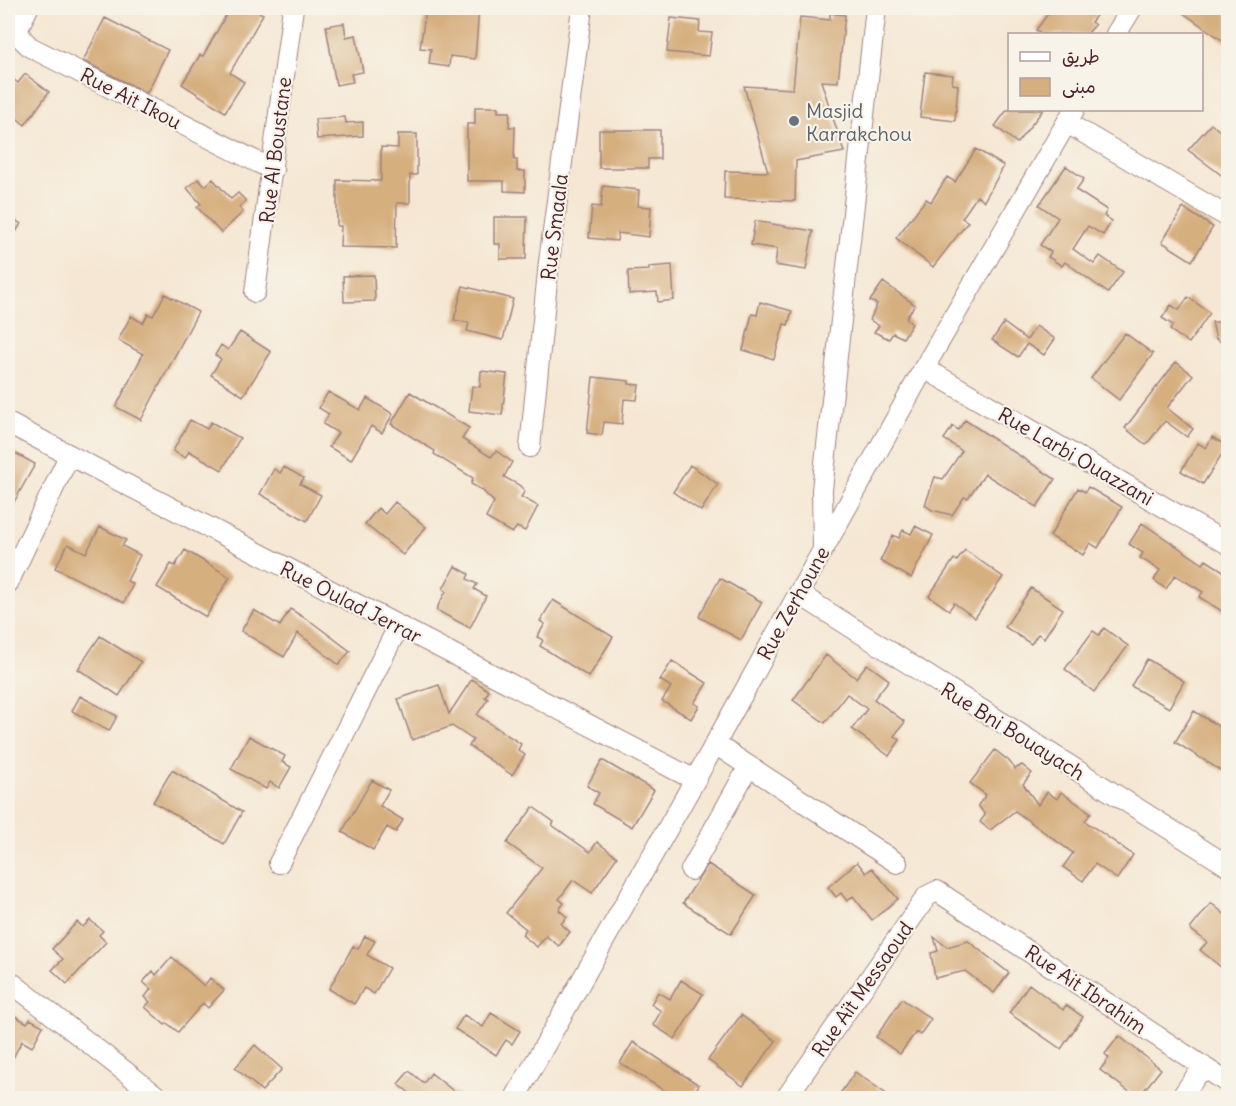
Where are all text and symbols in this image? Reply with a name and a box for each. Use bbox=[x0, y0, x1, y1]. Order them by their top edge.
legend bbox=[1008, 33, 1203, 111]
text: طريق bbox=[1062, 45, 1100, 68]
street label: Rue Ait Ikou bbox=[76, 62, 186, 134]
street label: Rue Al Boustane bbox=[254, 75, 296, 225]
text: مبنى bbox=[1062, 75, 1096, 98]
place label: Masjid Karrakchou bbox=[806, 98, 912, 146]
marker: Masjid Karrakchou bbox=[787, 114, 801, 128]
street label: Rue Smaala bbox=[535, 172, 573, 282]
street label: Rue Larbi Ouazzani bbox=[994, 401, 1158, 511]
street label: Rue Zerhoune bbox=[751, 542, 835, 664]
street label: Rue Oulad Jerrar bbox=[276, 555, 426, 649]
street label: Rue Bni Bouayach bbox=[936, 677, 1090, 785]
street label: Rue Aït Messaoud bbox=[806, 916, 918, 1062]
street label: Rue Ait Ibrahim bbox=[1020, 939, 1152, 1039]

